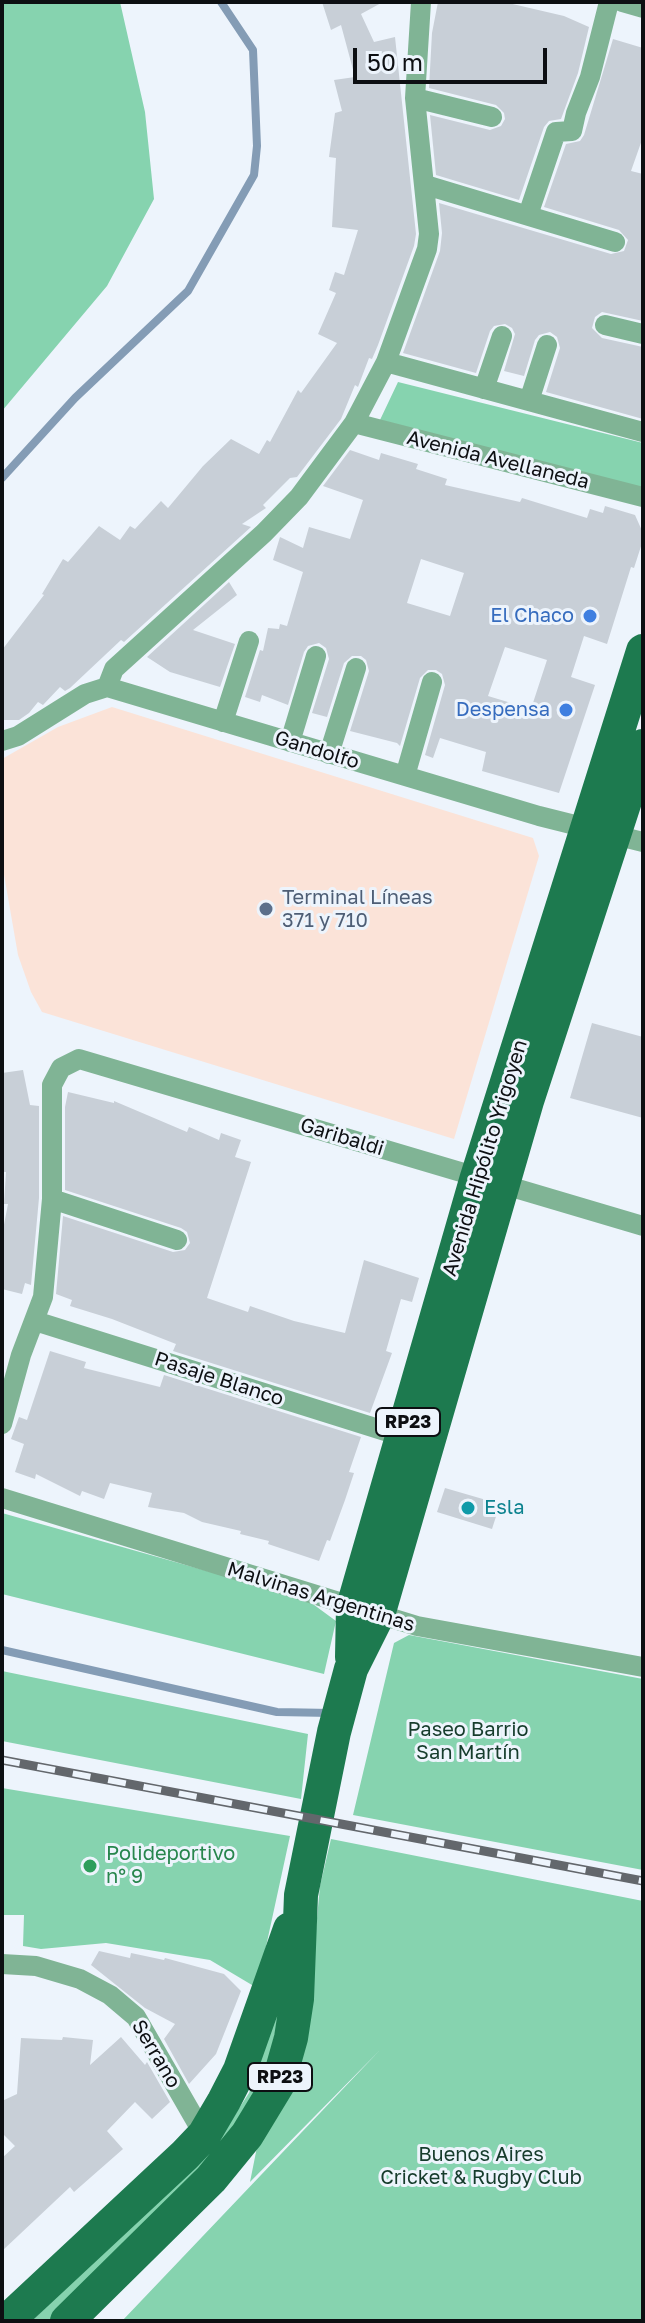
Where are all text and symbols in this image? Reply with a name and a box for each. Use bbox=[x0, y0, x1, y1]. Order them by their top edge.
scale bar bbox=[357, 32, 551, 82]
text: 50 m bbox=[367, 47, 423, 76]
street label: Avenida Avellaneda bbox=[404, 426, 592, 494]
place label: El Chaco bbox=[490, 604, 574, 628]
marker: El Chaco bbox=[581, 607, 599, 625]
place label: Despensa bbox=[456, 698, 550, 722]
marker: Despensa bbox=[557, 701, 575, 719]
street label: Gandolfo bbox=[272, 726, 362, 774]
place label: Terminal Líneas 371 y 710 bbox=[282, 886, 433, 933]
marker: Terminal Líneas 371 y 710 bbox=[257, 900, 275, 918]
street label: Avenida Hipólito Yrigoyen bbox=[438, 1037, 532, 1279]
street label: Garibaldi bbox=[297, 1113, 387, 1161]
street label: Pasaje Blanco bbox=[151, 1347, 287, 1411]
road number: RP23 bbox=[376, 1408, 440, 1436]
place label: Esla bbox=[484, 1496, 524, 1520]
marker: Esla bbox=[459, 1499, 477, 1517]
street label: Malvinas Argentinas bbox=[224, 1557, 418, 1637]
park label: Paseo Barrio San Martín bbox=[407, 1718, 529, 1765]
place label: Polideportivo n° 9 bbox=[106, 1842, 235, 1889]
marker: Polideportivo n° 9 bbox=[81, 1857, 99, 1875]
street label: Serrano bbox=[126, 2016, 186, 2092]
road number: RP23 bbox=[248, 2063, 312, 2091]
park label: Buenos Aires Cricket & Rugby Club bbox=[380, 2143, 582, 2190]

